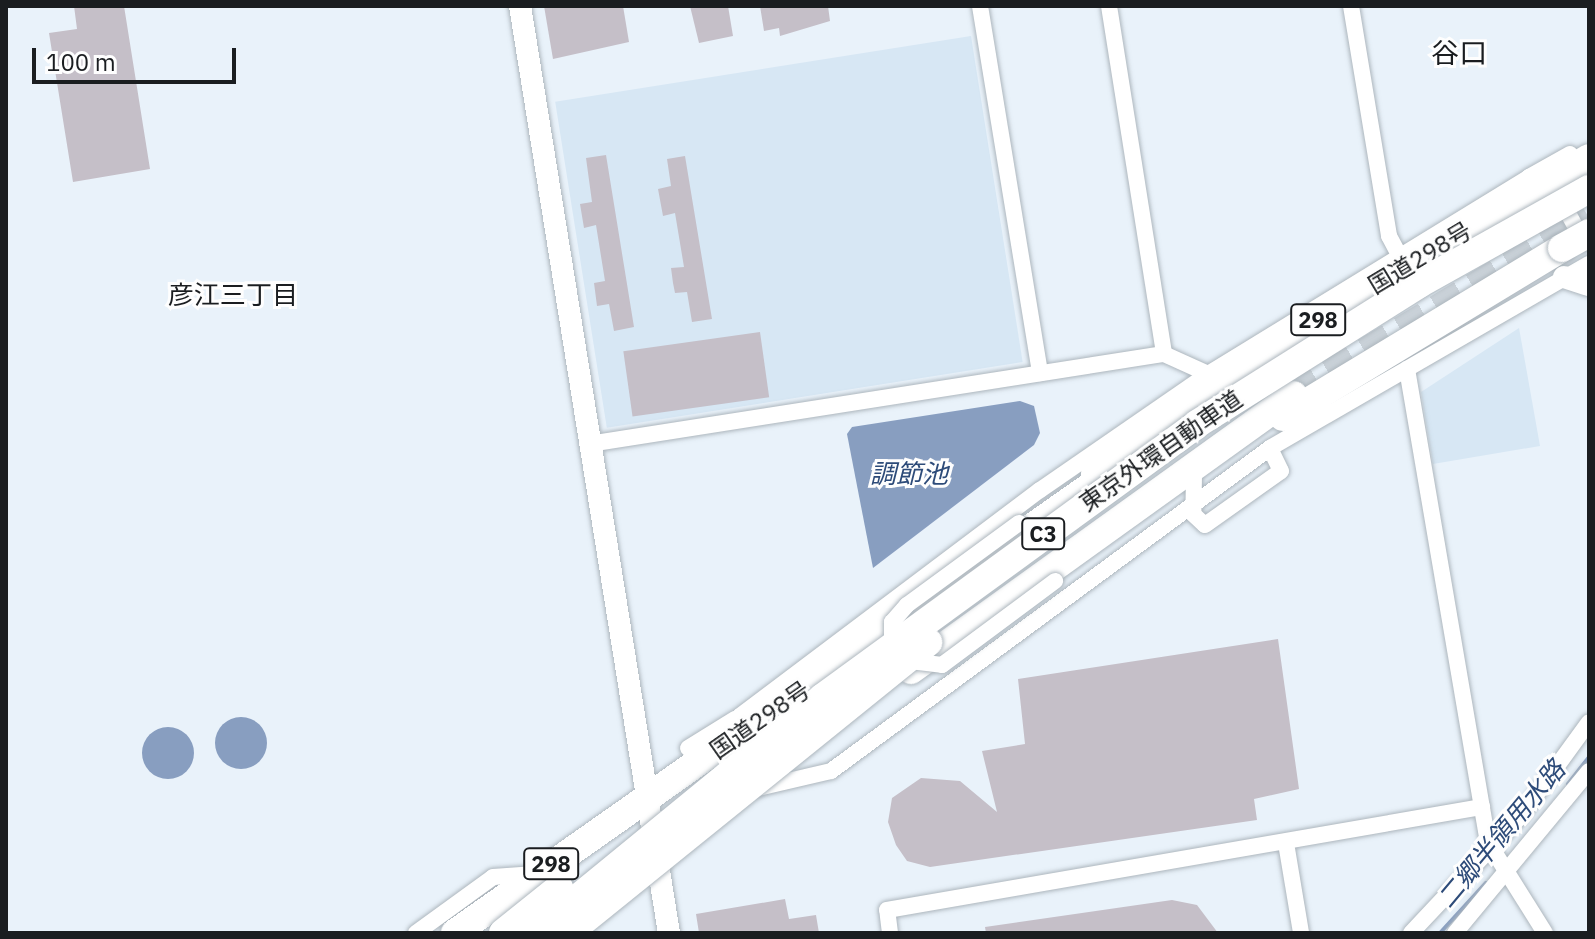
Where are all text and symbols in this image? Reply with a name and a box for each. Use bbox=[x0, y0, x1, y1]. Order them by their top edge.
scale bar bbox=[36, 32, 240, 82]
district label: 谷口 bbox=[1431, 36, 1487, 70]
text: 100 m bbox=[46, 46, 116, 78]
street label: 国道298号 bbox=[1363, 216, 1477, 300]
district label: 彦江三丁目 bbox=[168, 279, 298, 311]
road number: 298 bbox=[1290, 302, 1346, 338]
street label: 東京外環自動車道 bbox=[1074, 384, 1248, 518]
water label: 調節池 bbox=[870, 458, 948, 490]
road number: C3 bbox=[1021, 516, 1065, 552]
street label: 国道298号 bbox=[705, 675, 815, 765]
water label: 二郷半領用水路 bbox=[1431, 754, 1571, 914]
road number: 298 bbox=[523, 846, 579, 882]

